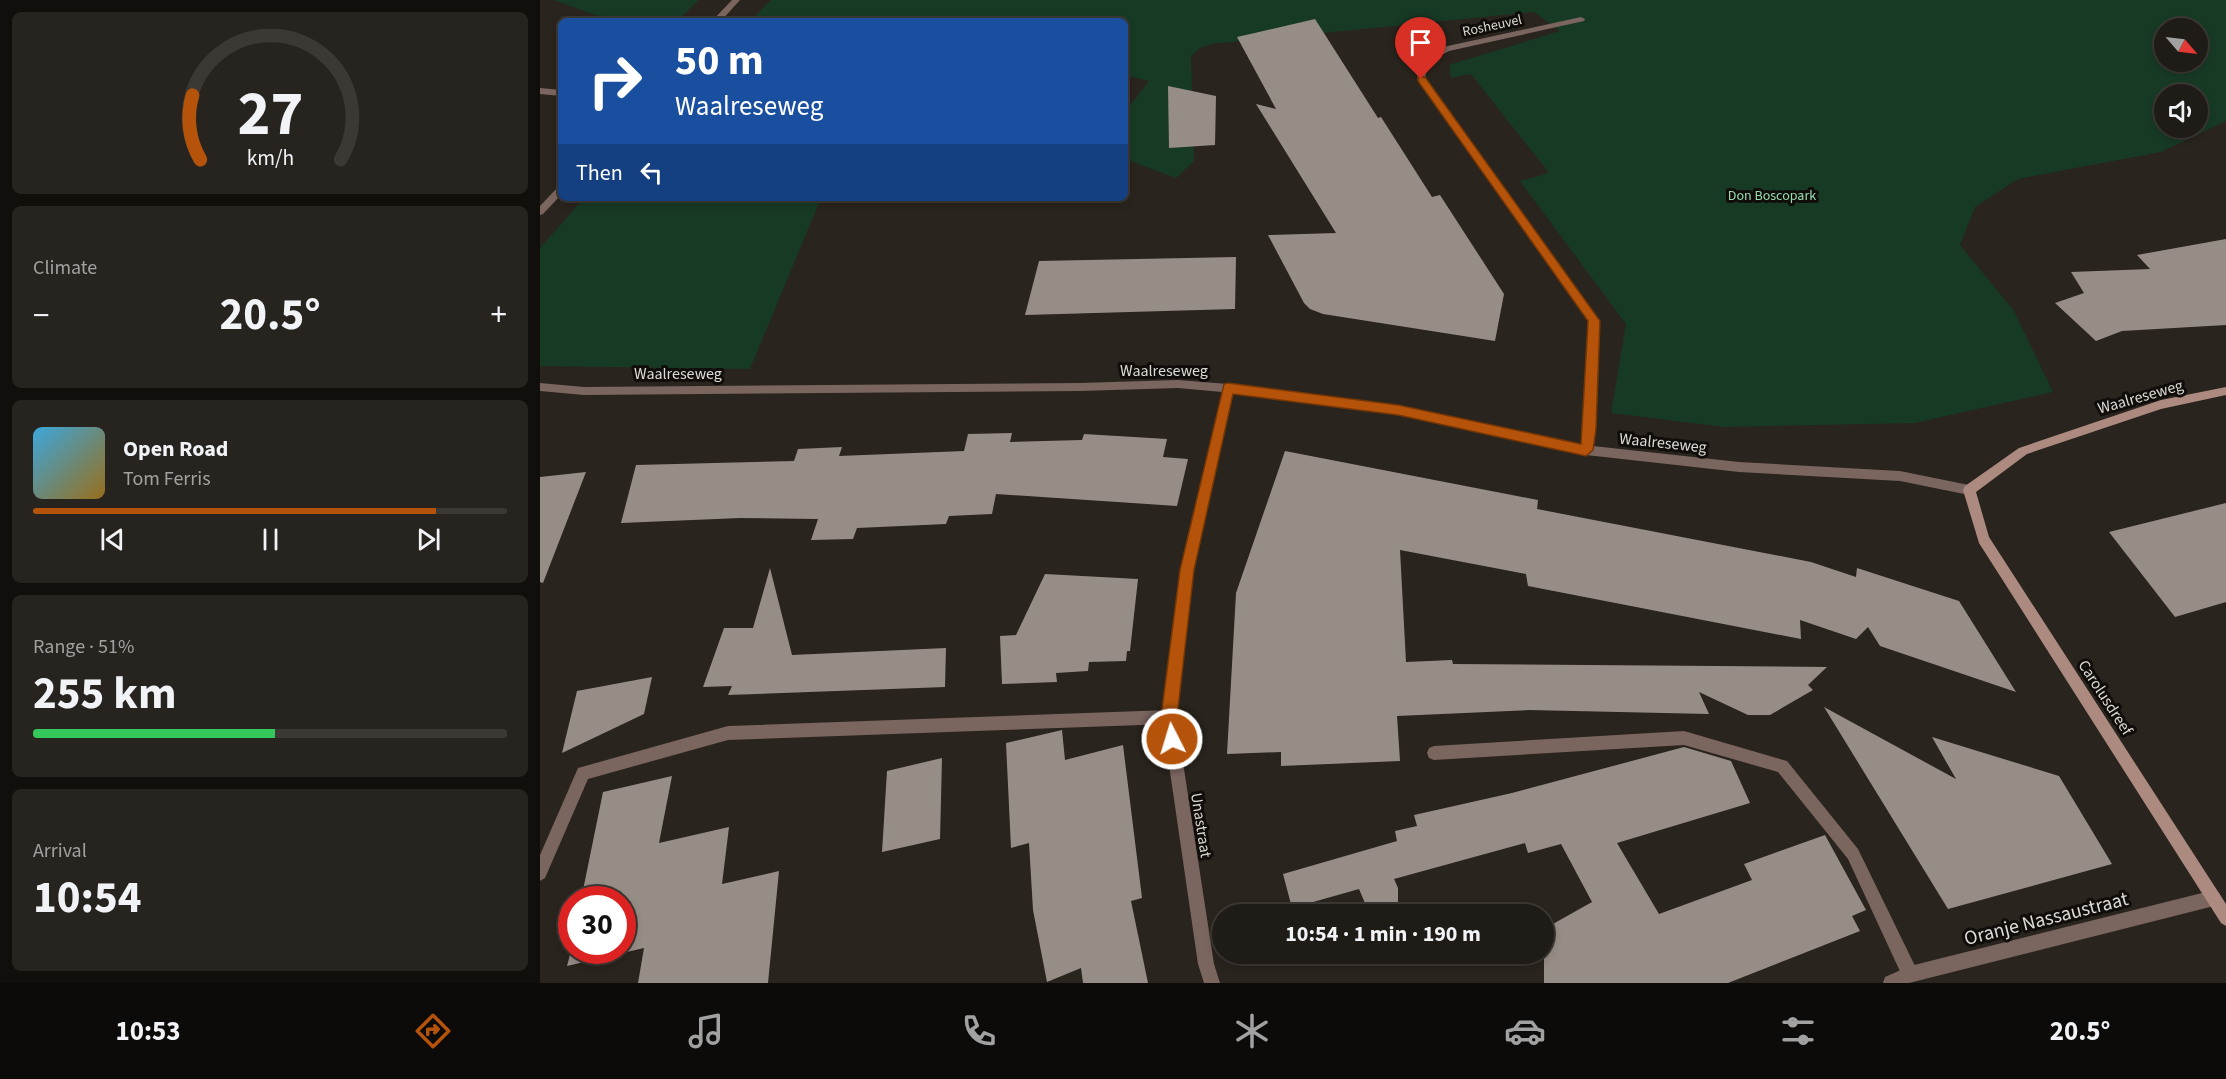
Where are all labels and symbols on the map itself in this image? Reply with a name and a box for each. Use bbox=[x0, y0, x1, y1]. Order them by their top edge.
street label: Rosheuvel bbox=[1461, 10, 1524, 42]
pin bbox=[1395, 17, 1446, 79]
north arrow bbox=[2154, 18, 2208, 72]
park label: Don Boscopark bbox=[1728, 186, 1816, 206]
street label: Waalreseweg bbox=[1120, 360, 1208, 382]
street label: Waalreseweg bbox=[634, 363, 722, 385]
street label: Waalreseweg bbox=[2095, 374, 2186, 420]
street label: Waalreseweg bbox=[1618, 427, 1708, 459]
street label: Carolusdreef bbox=[2073, 656, 2138, 741]
position arrow bbox=[1140, 707, 1204, 771]
street label: Unastraat bbox=[1185, 791, 1217, 860]
street label: Oranje Nassaustraat bbox=[1961, 885, 2131, 953]
speed limit sign: 30 bbox=[558, 886, 636, 964]

